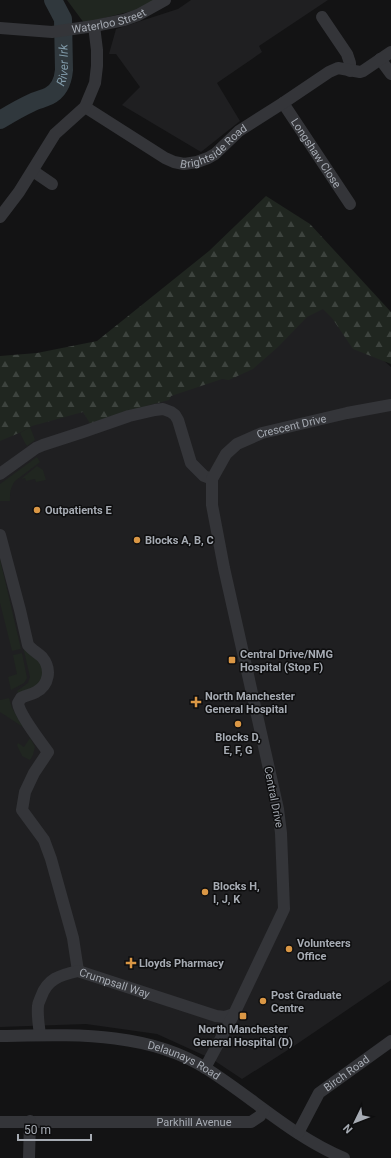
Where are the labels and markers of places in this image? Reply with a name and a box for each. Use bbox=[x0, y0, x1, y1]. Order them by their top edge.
place label: Outpatients E bbox=[45, 504, 112, 517]
marker: Outpatients E bbox=[32, 505, 42, 515]
place label: Blocks A, B, C bbox=[145, 534, 214, 547]
marker: Blocks A, B, C bbox=[132, 535, 142, 545]
place label: Central Drive/NMG Hospital (Stop F) bbox=[240, 648, 333, 674]
marker: Central Drive/NMG Hospital (Stop F) bbox=[227, 655, 237, 665]
place label: North Manchester General Hospital bbox=[205, 690, 295, 716]
marker: North Manchester General Hospital bbox=[190, 696, 202, 708]
marker: Blocks D, E, F, G bbox=[233, 719, 243, 729]
place label: Blocks D, E, F, G bbox=[215, 731, 261, 757]
place label: Blocks H, I, J, K bbox=[213, 880, 260, 906]
marker: Blocks H, I, J, K bbox=[200, 887, 210, 897]
place label: Volunteers Office bbox=[297, 937, 351, 963]
marker: Volunteers Office bbox=[284, 944, 294, 954]
place label: Lloyds Pharmacy bbox=[139, 957, 224, 970]
marker: Lloyds Pharmacy bbox=[126, 958, 136, 968]
place label: Post Graduate Centre bbox=[271, 989, 342, 1015]
marker: Post Graduate Centre bbox=[258, 996, 268, 1006]
marker: North Manchester General Hospital (D) bbox=[238, 1011, 248, 1021]
place label: North Manchester General Hospital (D) bbox=[193, 1023, 293, 1049]

